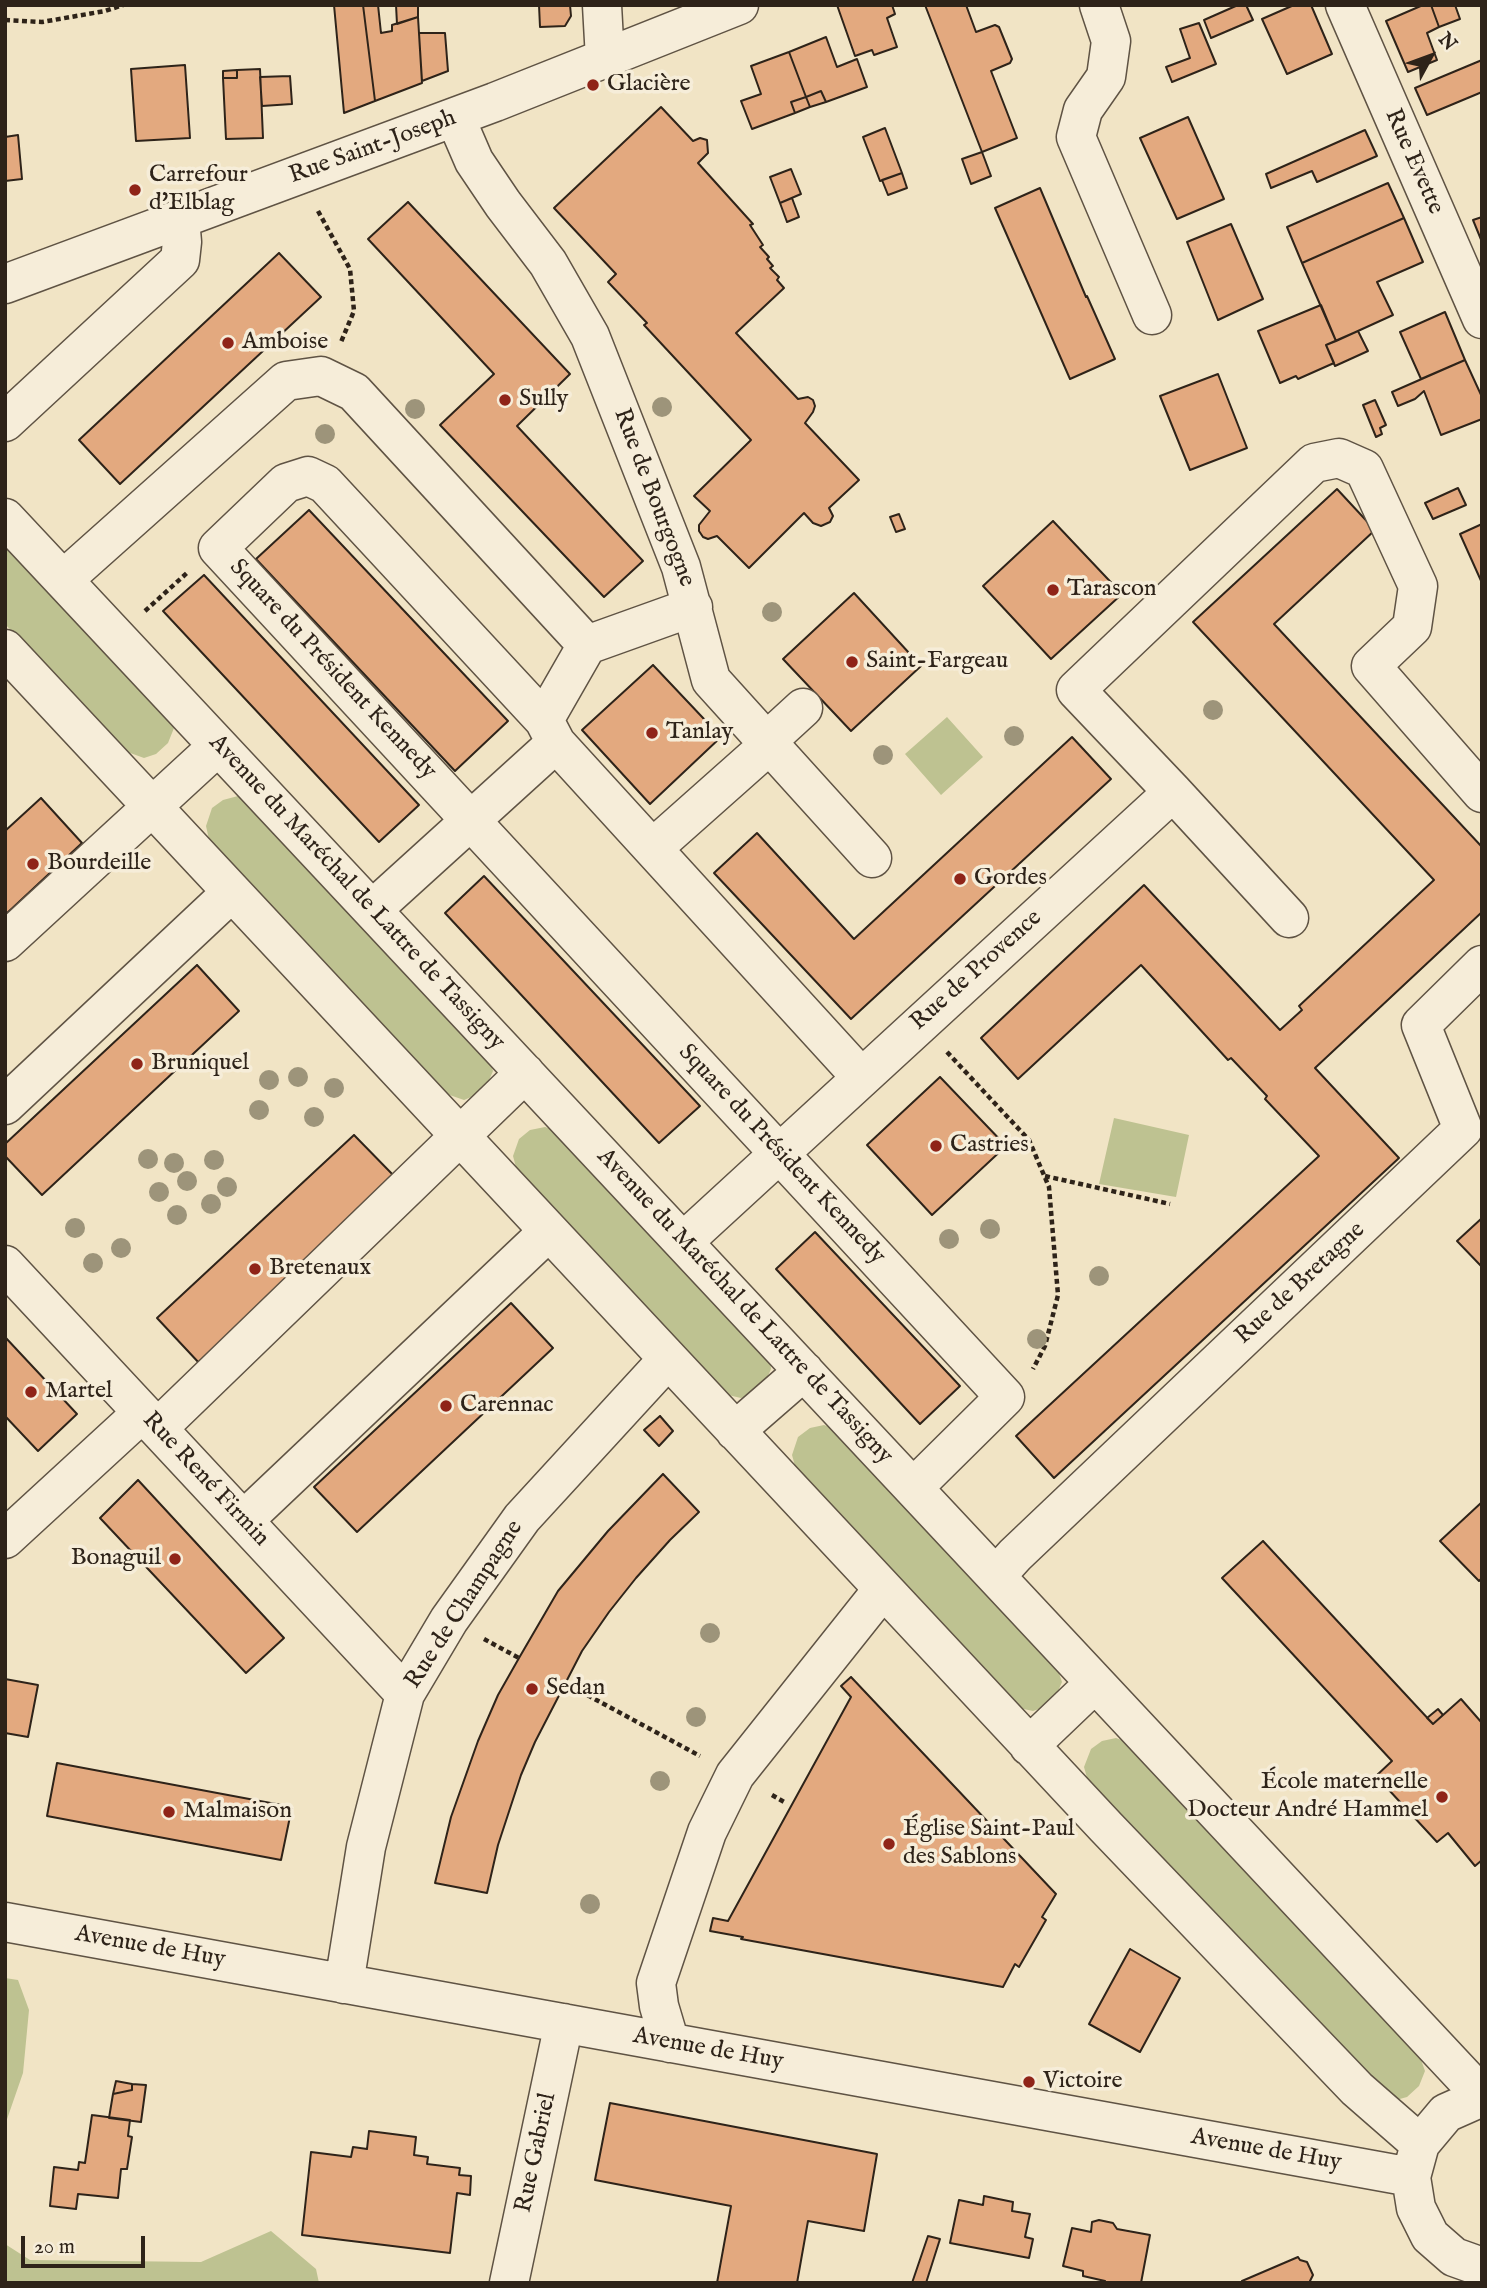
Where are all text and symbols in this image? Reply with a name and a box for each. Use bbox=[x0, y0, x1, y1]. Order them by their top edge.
north arrow bbox=[1396, 21, 1466, 91]
text: N bbox=[1432, 28, 1461, 56]
place label: Glacière bbox=[607, 71, 690, 99]
marker: Glacière bbox=[585, 77, 601, 93]
street label: Rue Saint-Joseph bbox=[286, 105, 460, 191]
street label: Rue Evette bbox=[1377, 105, 1449, 219]
place label: Carrefour d'Elblag bbox=[149, 162, 248, 218]
marker: Carrefour d'Elblag bbox=[127, 182, 143, 198]
place label: Amboise bbox=[242, 329, 328, 357]
marker: Amboise bbox=[220, 335, 236, 351]
place label: Sully bbox=[519, 386, 568, 414]
marker: Sully bbox=[497, 392, 513, 408]
street label: Rue de Bourgogne bbox=[606, 405, 700, 591]
street label: Square du Président Kennedy bbox=[222, 554, 442, 786]
place label: Tarascon bbox=[1067, 576, 1157, 604]
marker: Tarascon bbox=[1045, 582, 1061, 598]
place label: Saint-Fargeau bbox=[866, 648, 1008, 676]
marker: Saint-Fargeau bbox=[844, 654, 860, 670]
place label: Tanlay bbox=[666, 719, 733, 747]
marker: Tanlay bbox=[644, 725, 660, 741]
street label: Avenue du Maréchal de Lattre de Tassigny bbox=[202, 729, 510, 1057]
place label: Bourdeille bbox=[47, 850, 151, 878]
marker: Bourdeille bbox=[25, 856, 41, 872]
place label: Gordes bbox=[974, 865, 1047, 893]
marker: Gordes bbox=[952, 871, 968, 887]
street label: Rue de Provence bbox=[905, 904, 1049, 1038]
street label: Square du Président Kennedy bbox=[671, 1039, 891, 1271]
place label: Bruniquel bbox=[151, 1050, 249, 1078]
marker: Bruniquel bbox=[129, 1056, 145, 1072]
place label: Castries bbox=[950, 1132, 1029, 1160]
marker: Castries bbox=[928, 1138, 944, 1154]
street label: Avenue du Maréchal de Lattre de Tassigny bbox=[590, 1143, 898, 1471]
street label: Rue de Bretagne bbox=[1230, 1217, 1372, 1351]
place label: Bretenaux bbox=[269, 1255, 371, 1283]
marker: Bretenaux bbox=[247, 1261, 263, 1277]
place label: Martel bbox=[45, 1378, 113, 1406]
marker: Martel bbox=[23, 1384, 39, 1400]
place label: Carennac bbox=[460, 1392, 554, 1420]
marker: Carennac bbox=[438, 1398, 454, 1414]
street label: Rue René Firmin bbox=[135, 1407, 275, 1553]
street label: Rue de Champagne bbox=[400, 1515, 530, 1695]
place label: Bonaguil bbox=[71, 1545, 161, 1573]
marker: Bonaguil bbox=[167, 1551, 183, 1567]
place label: Sedan bbox=[546, 1675, 605, 1703]
marker: Sedan bbox=[524, 1681, 540, 1697]
place label: École maternelle Docteur André Hammel bbox=[1187, 1769, 1428, 1825]
marker: École maternelle Docteur André Hammel bbox=[1434, 1789, 1450, 1805]
place label: Malmaison bbox=[183, 1798, 292, 1826]
marker: Malmaison bbox=[161, 1804, 177, 1820]
place label: Église Saint-Paul des Sablons bbox=[903, 1816, 1075, 1872]
marker: Église Saint-Paul des Sablons bbox=[881, 1836, 897, 1852]
street label: Avenue de Huy bbox=[73, 1921, 227, 1975]
street label: Avenue de Huy bbox=[631, 2023, 785, 2077]
place label: Victoire bbox=[1043, 2068, 1123, 2096]
marker: Victoire bbox=[1021, 2074, 1037, 2090]
street label: Rue Gabriel bbox=[510, 2090, 564, 2216]
street label: Avenue de Huy bbox=[1189, 2124, 1343, 2178]
scale bar bbox=[24, 2222, 149, 2266]
text: 20 m bbox=[34, 2234, 75, 2261]

